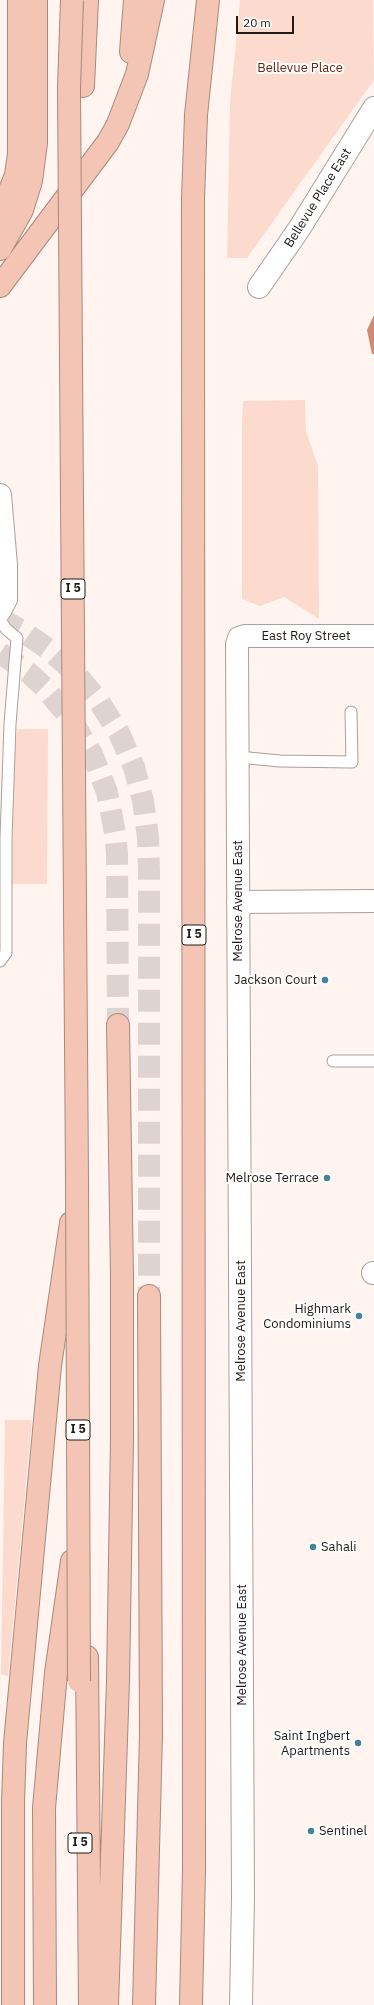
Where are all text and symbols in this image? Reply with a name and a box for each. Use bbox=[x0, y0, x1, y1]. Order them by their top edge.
scale bar bbox=[238, 8, 296, 34]
text: 20 m bbox=[243, 15, 271, 30]
park label: Bellevue Place bbox=[257, 60, 343, 76]
street label: Bellevue Place East bbox=[281, 146, 355, 250]
road number: I 5 bbox=[61, 579, 85, 599]
street label: East Roy Street bbox=[262, 628, 350, 644]
street label: Melrose Avenue East bbox=[230, 840, 246, 962]
road number: I 5 bbox=[182, 925, 206, 945]
place label: Jackson Court bbox=[234, 972, 317, 988]
marker: Jackson Court bbox=[320, 975, 330, 985]
place label: Melrose Terrace bbox=[225, 1170, 319, 1186]
marker: Melrose Terrace bbox=[322, 1173, 332, 1183]
street label: Melrose Avenue East bbox=[233, 1260, 249, 1382]
place label: Highmark Condominiums bbox=[263, 1301, 351, 1332]
marker: Highmark Condominiums bbox=[354, 1311, 364, 1321]
road number: I 5 bbox=[66, 1420, 90, 1440]
place label: Sahali bbox=[321, 1539, 357, 1555]
marker: Sahali bbox=[308, 1542, 318, 1552]
street label: Melrose Avenue East bbox=[234, 1584, 250, 1706]
place label: Saint Ingbert Apartments bbox=[274, 1728, 350, 1759]
marker: Saint Ingbert Apartments bbox=[353, 1738, 363, 1748]
place label: Sentinel bbox=[319, 1823, 367, 1839]
marker: Sentinel bbox=[306, 1826, 316, 1836]
road number: I 5 bbox=[68, 1833, 92, 1853]

